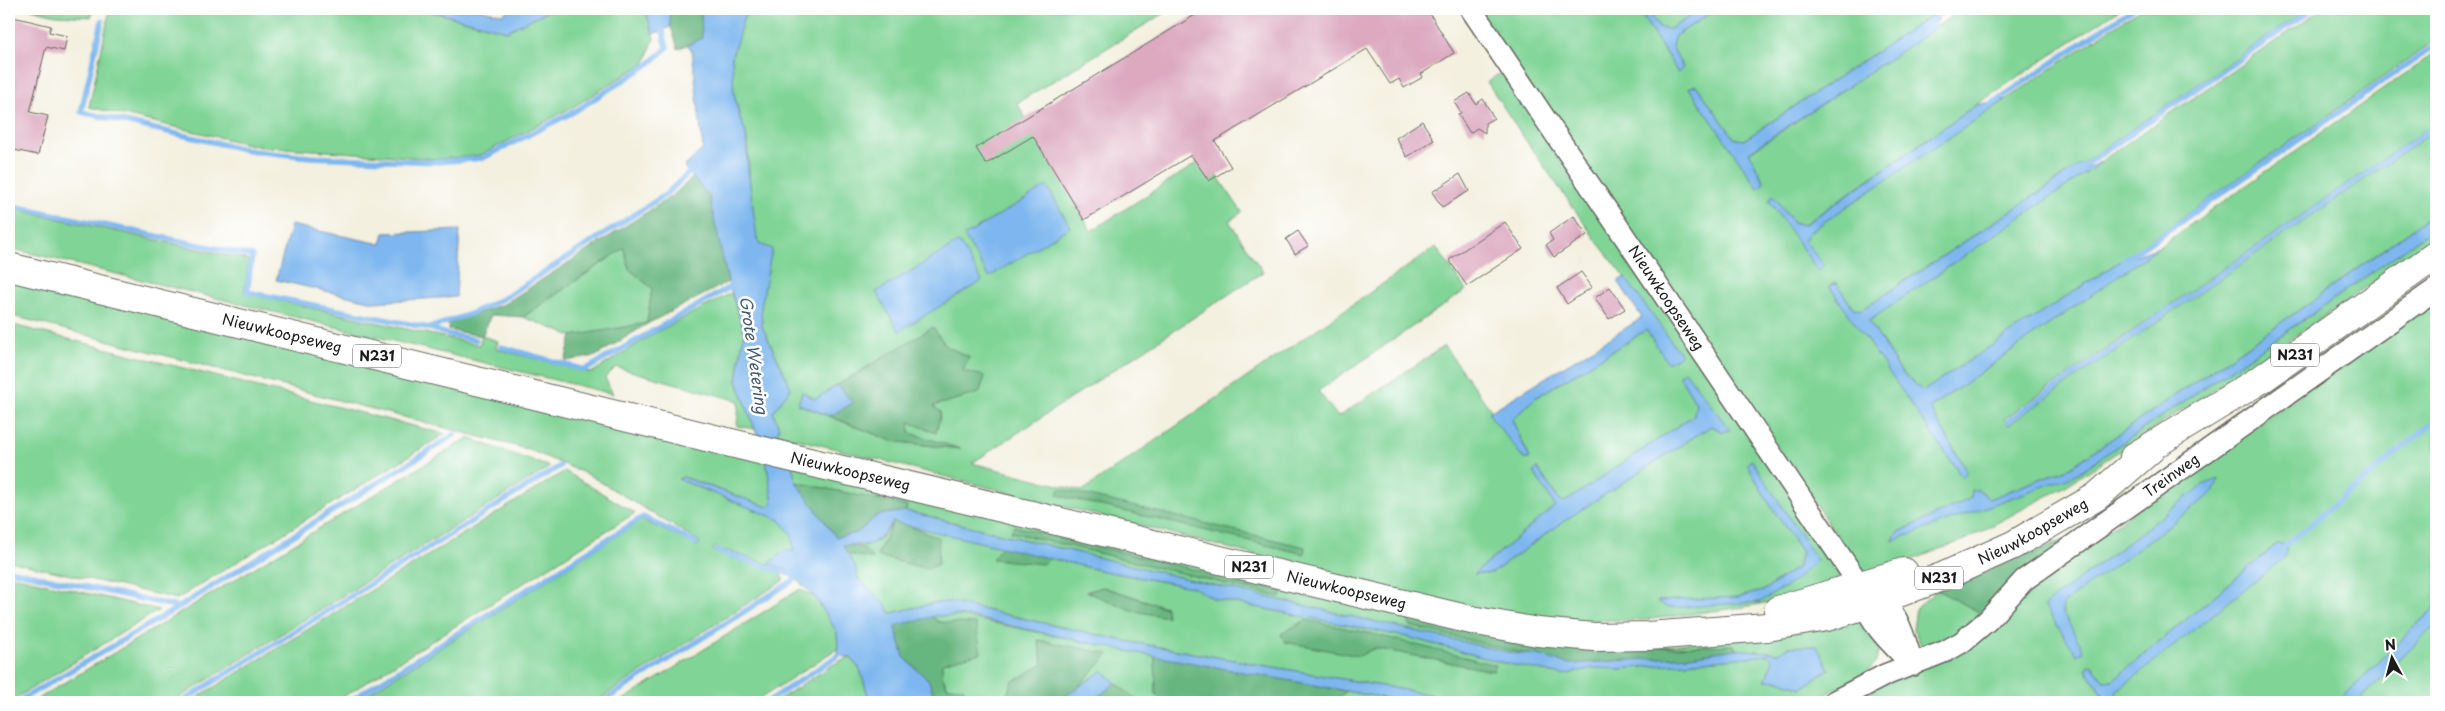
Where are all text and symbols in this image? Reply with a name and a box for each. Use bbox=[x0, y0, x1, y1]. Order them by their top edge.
street label: Nieuwkoopseweg bbox=[1624, 240, 1711, 355]
water label: Grote Wetering bbox=[735, 294, 775, 417]
street label: Nieuwkoopseweg bbox=[220, 306, 345, 358]
road number: N231 bbox=[353, 344, 401, 368]
road number: N231 bbox=[2271, 344, 2319, 366]
street label: Nieuwkoopseweg bbox=[788, 445, 913, 496]
street label: Treinweg bbox=[2138, 447, 2203, 502]
street label: Nieuwkoopseweg bbox=[1974, 491, 2092, 569]
road number: N231 bbox=[1225, 556, 1273, 578]
street label: Nieuwkoopseweg bbox=[1285, 563, 1409, 614]
road number: N231 bbox=[1915, 566, 1963, 590]
north arrow bbox=[2368, 634, 2418, 684]
text: N bbox=[2384, 634, 2397, 656]

